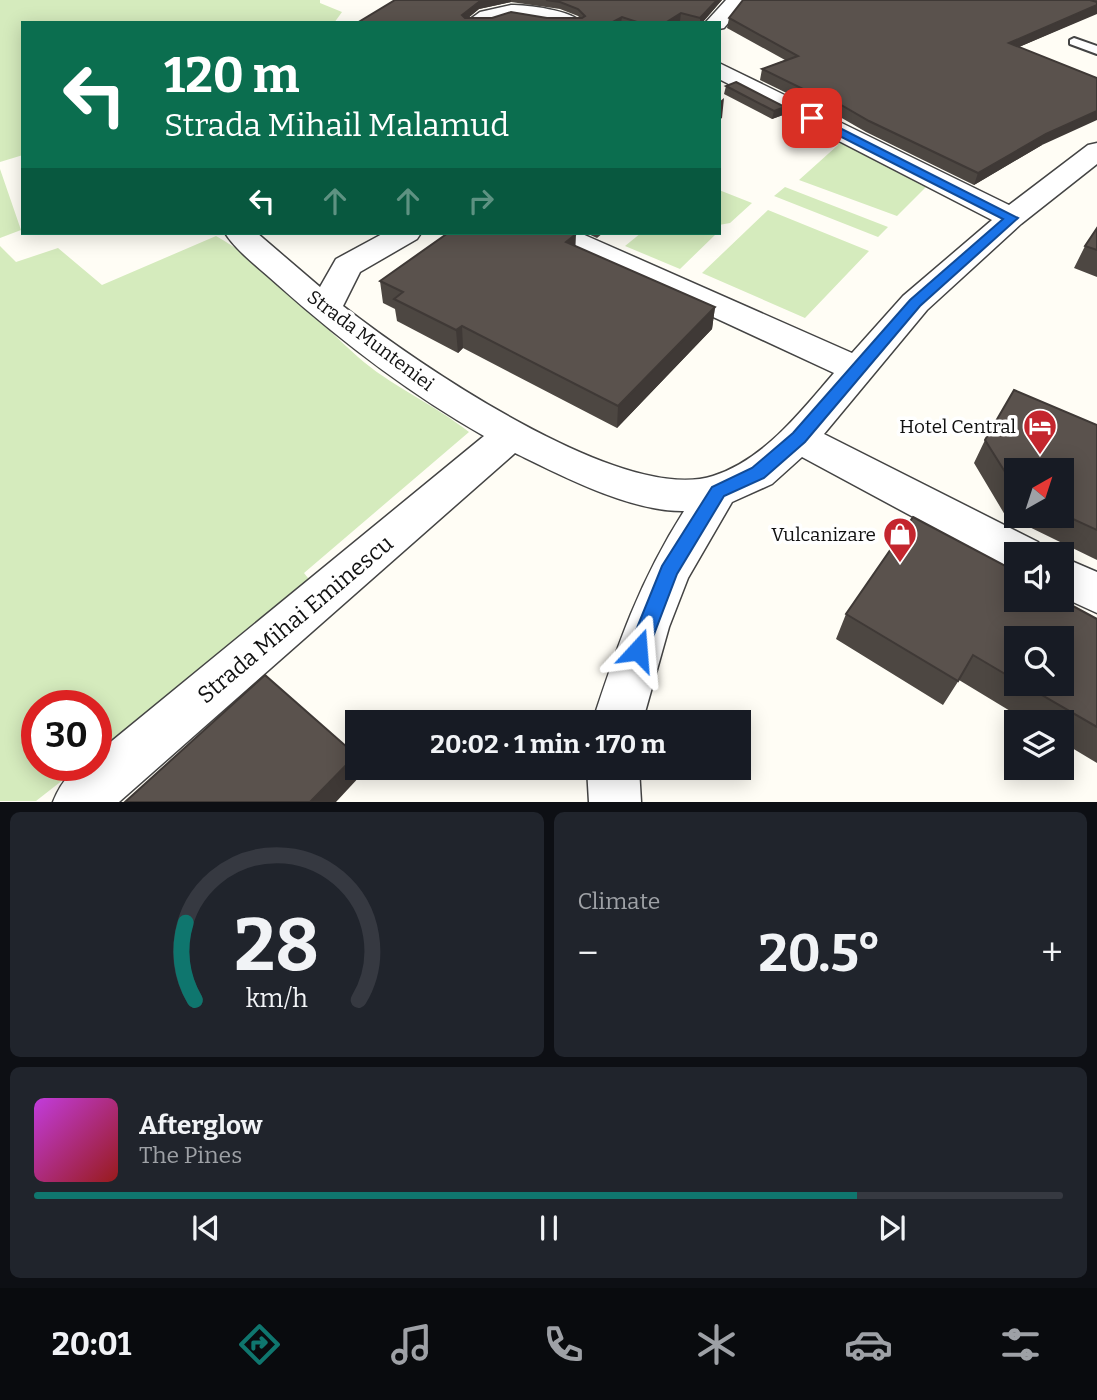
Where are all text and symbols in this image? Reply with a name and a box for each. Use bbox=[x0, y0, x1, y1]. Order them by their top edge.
text: 120 m bbox=[164, 46, 299, 105]
icon: left bbox=[49, 49, 140, 140]
pin bbox=[782, 88, 842, 148]
icon: arrive bbox=[793, 99, 831, 137]
text: Strada Mihail Malamud bbox=[164, 106, 509, 144]
icon: left bbox=[243, 182, 281, 220]
icon: ahead bbox=[316, 182, 354, 220]
icon: ahead bbox=[389, 182, 427, 220]
icon: right bbox=[462, 182, 500, 220]
street label: Strada Munteniei bbox=[303, 285, 439, 396]
hotel icon: Hotel Central bbox=[1021, 407, 1059, 456]
place label: Hotel Central bbox=[899, 415, 1016, 438]
north arrow bbox=[1004, 458, 1074, 528]
map controls bbox=[1004, 458, 1074, 780]
shop icon: Vulcanizare bbox=[881, 515, 919, 564]
place label: Vulcanizare bbox=[771, 523, 876, 546]
street label: Strada Mihai Eminescu bbox=[192, 529, 398, 709]
button: sound bbox=[1004, 542, 1074, 612]
position arrow bbox=[601, 613, 675, 687]
button: search bbox=[1004, 626, 1074, 696]
speed limit sign: 30 bbox=[21, 690, 112, 781]
button: layers bbox=[1004, 710, 1074, 780]
text: 20:02 · 1 min · 170 m bbox=[430, 729, 666, 760]
text: Climate bbox=[578, 887, 660, 915]
text: 28 bbox=[234, 903, 319, 990]
text: 20.5° bbox=[758, 922, 881, 985]
text: − bbox=[578, 930, 598, 976]
text: + bbox=[1041, 930, 1063, 976]
text: km/h bbox=[246, 984, 308, 1014]
text: Afterglow bbox=[139, 1110, 262, 1141]
text: The Pines bbox=[139, 1141, 242, 1169]
icon: previous bbox=[187, 1209, 225, 1247]
icon: pause bbox=[530, 1209, 568, 1247]
icon: next bbox=[873, 1209, 911, 1247]
icon: directions bbox=[235, 1320, 284, 1369]
icon: music bbox=[387, 1320, 436, 1369]
icon: phone bbox=[539, 1320, 588, 1369]
icon: climate bbox=[692, 1320, 741, 1369]
icon: car bbox=[844, 1320, 893, 1369]
icon: filters bbox=[996, 1320, 1045, 1369]
text: 20:01 bbox=[52, 1325, 131, 1363]

